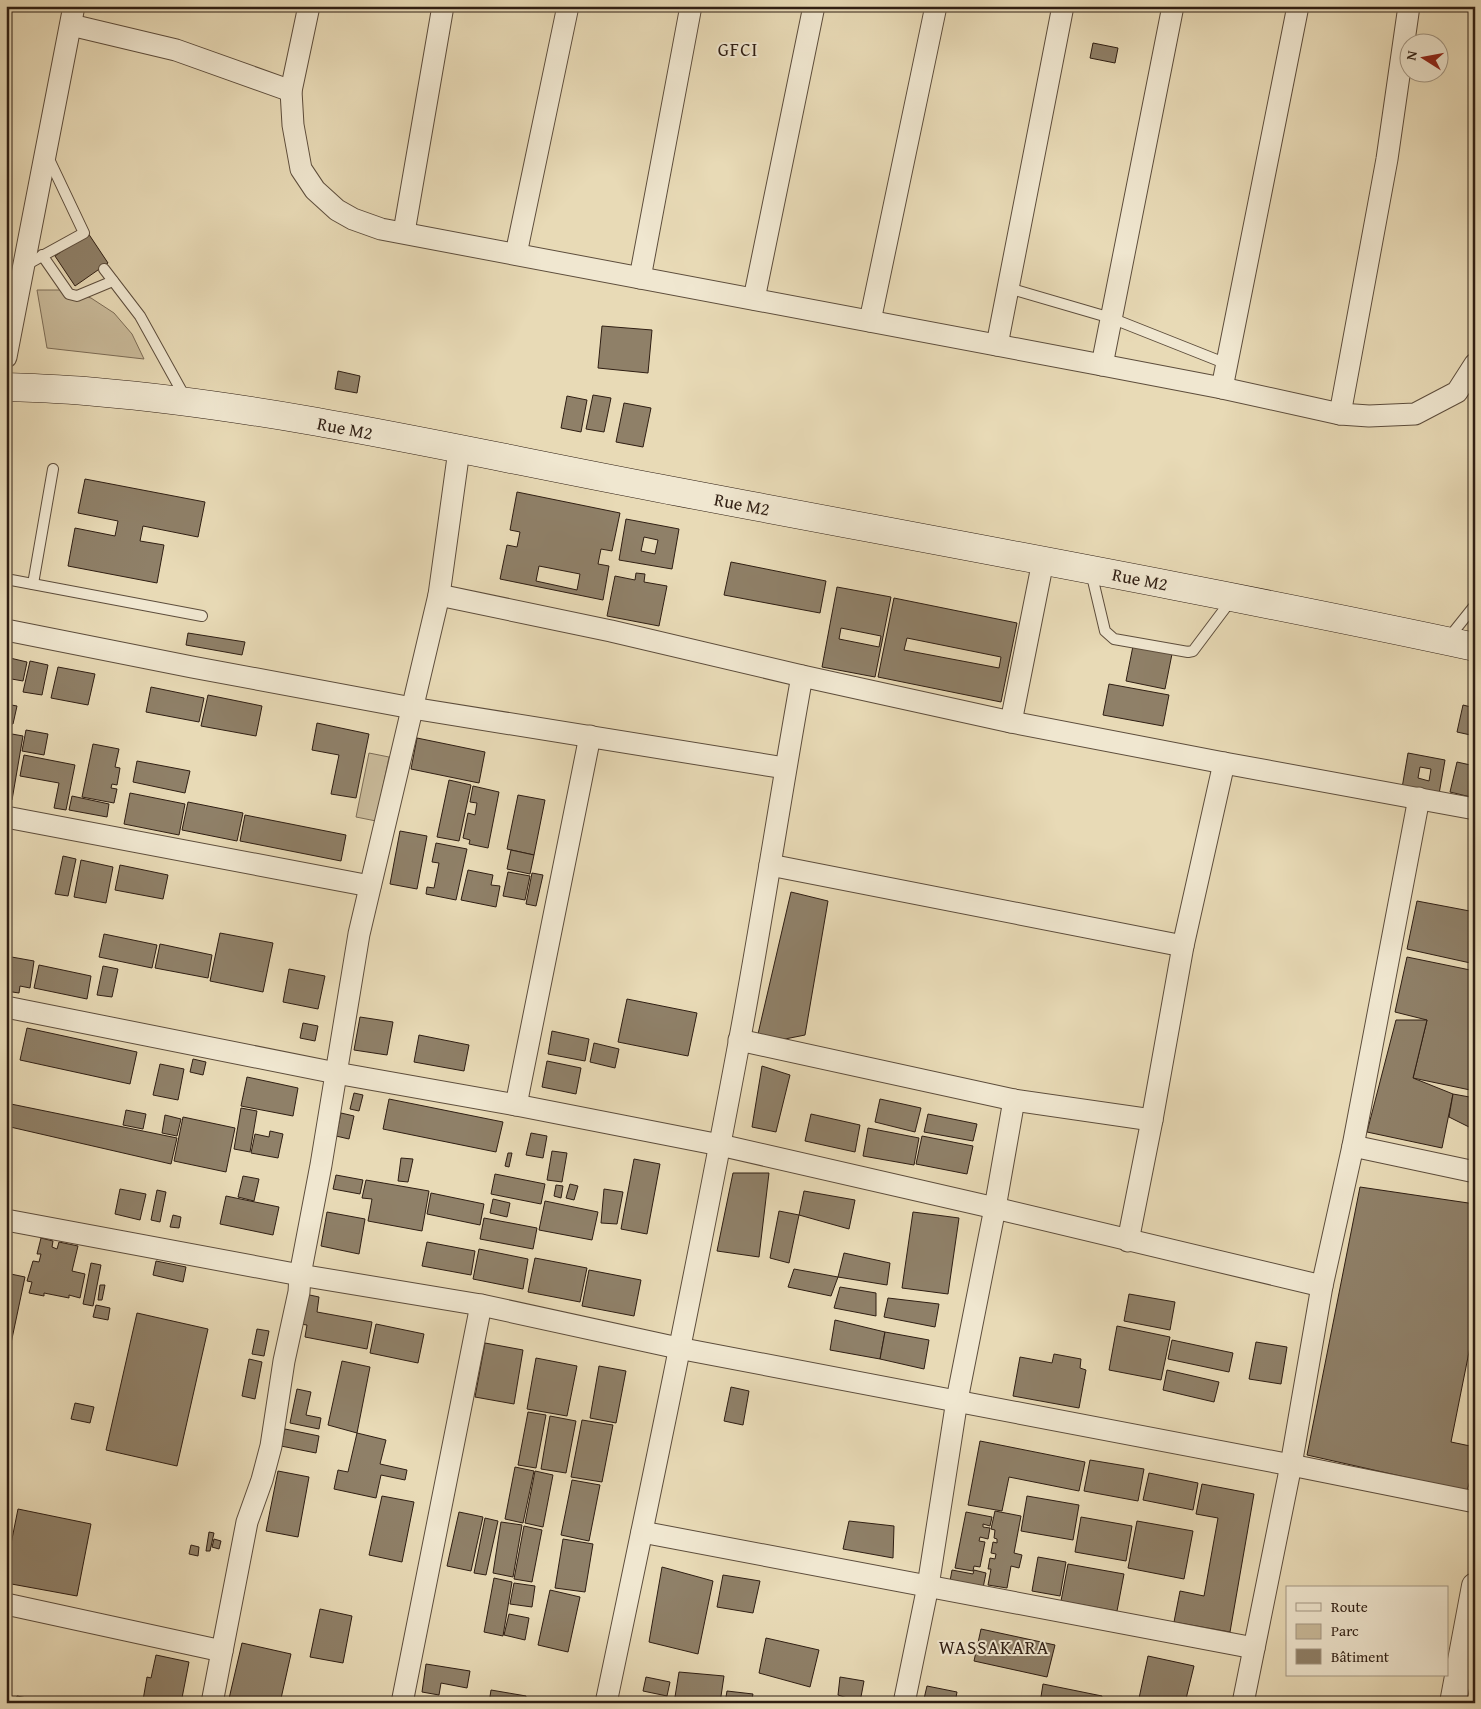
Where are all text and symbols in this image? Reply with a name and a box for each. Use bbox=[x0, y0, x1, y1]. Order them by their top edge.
north arrow bbox=[1398, 32, 1448, 82]
district label: GFCI bbox=[718, 35, 758, 63]
text: N bbox=[1401, 48, 1422, 62]
street label: Rue M2 bbox=[315, 409, 375, 447]
street label: Rue M2 bbox=[712, 485, 772, 523]
street label: Rue M2 bbox=[1110, 560, 1170, 598]
legend bbox=[1286, 1586, 1448, 1676]
text: Route bbox=[1331, 1596, 1368, 1617]
text: Parc bbox=[1331, 1620, 1359, 1641]
district label: WASSAKARA bbox=[939, 1633, 1049, 1661]
text: Bâtiment bbox=[1331, 1646, 1390, 1667]

